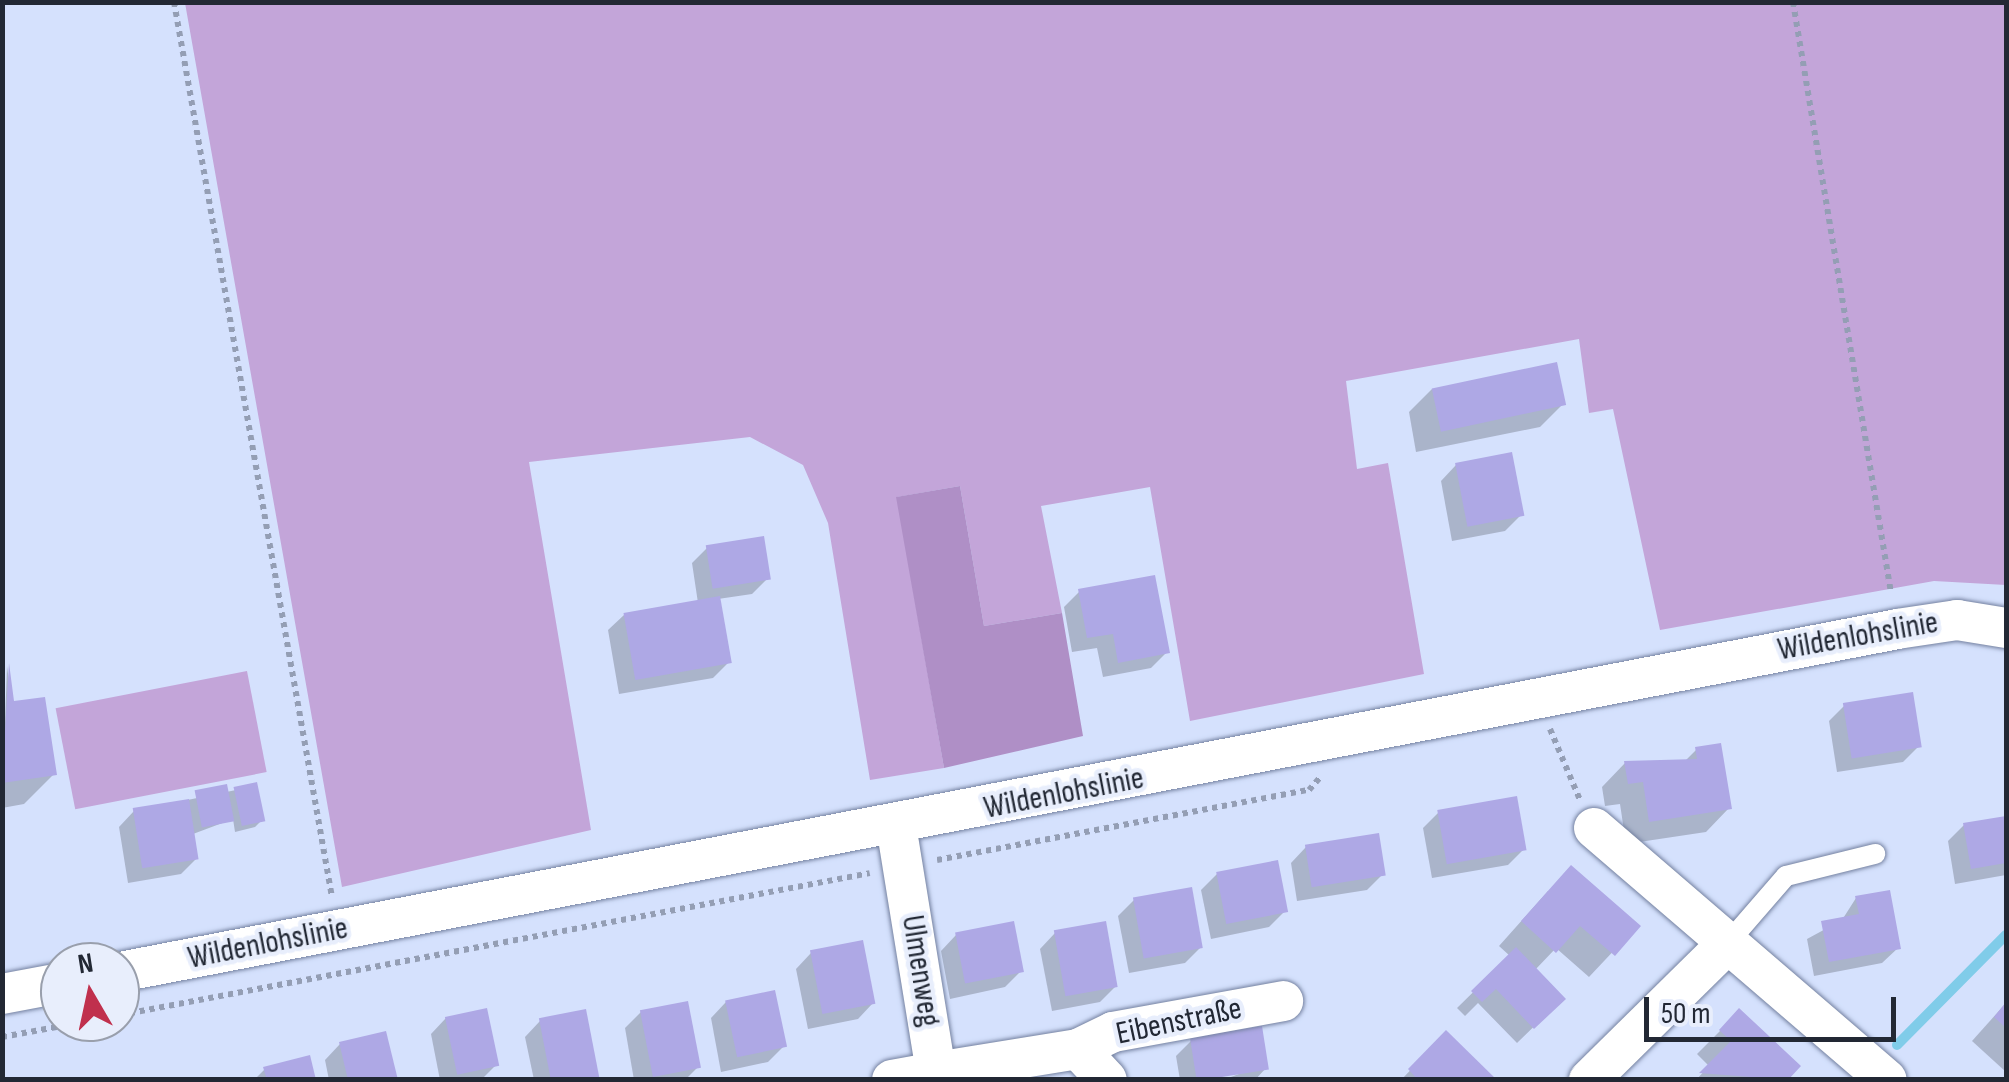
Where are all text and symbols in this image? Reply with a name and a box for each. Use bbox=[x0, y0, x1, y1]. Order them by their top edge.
street label: Wildenlohslinie bbox=[1775, 604, 1941, 670]
street label: Wildenlohslinie bbox=[981, 760, 1147, 828]
street label: Wildenlohslinie bbox=[185, 910, 351, 978]
street label: Ulmenweg bbox=[892, 913, 948, 1029]
north arrow bbox=[40, 942, 140, 1042]
text: N bbox=[76, 946, 95, 981]
scale bar bbox=[1649, 977, 1902, 1039]
street label: Eibenstraße bbox=[1113, 990, 1245, 1054]
text: 50 m bbox=[1661, 996, 1710, 1032]

